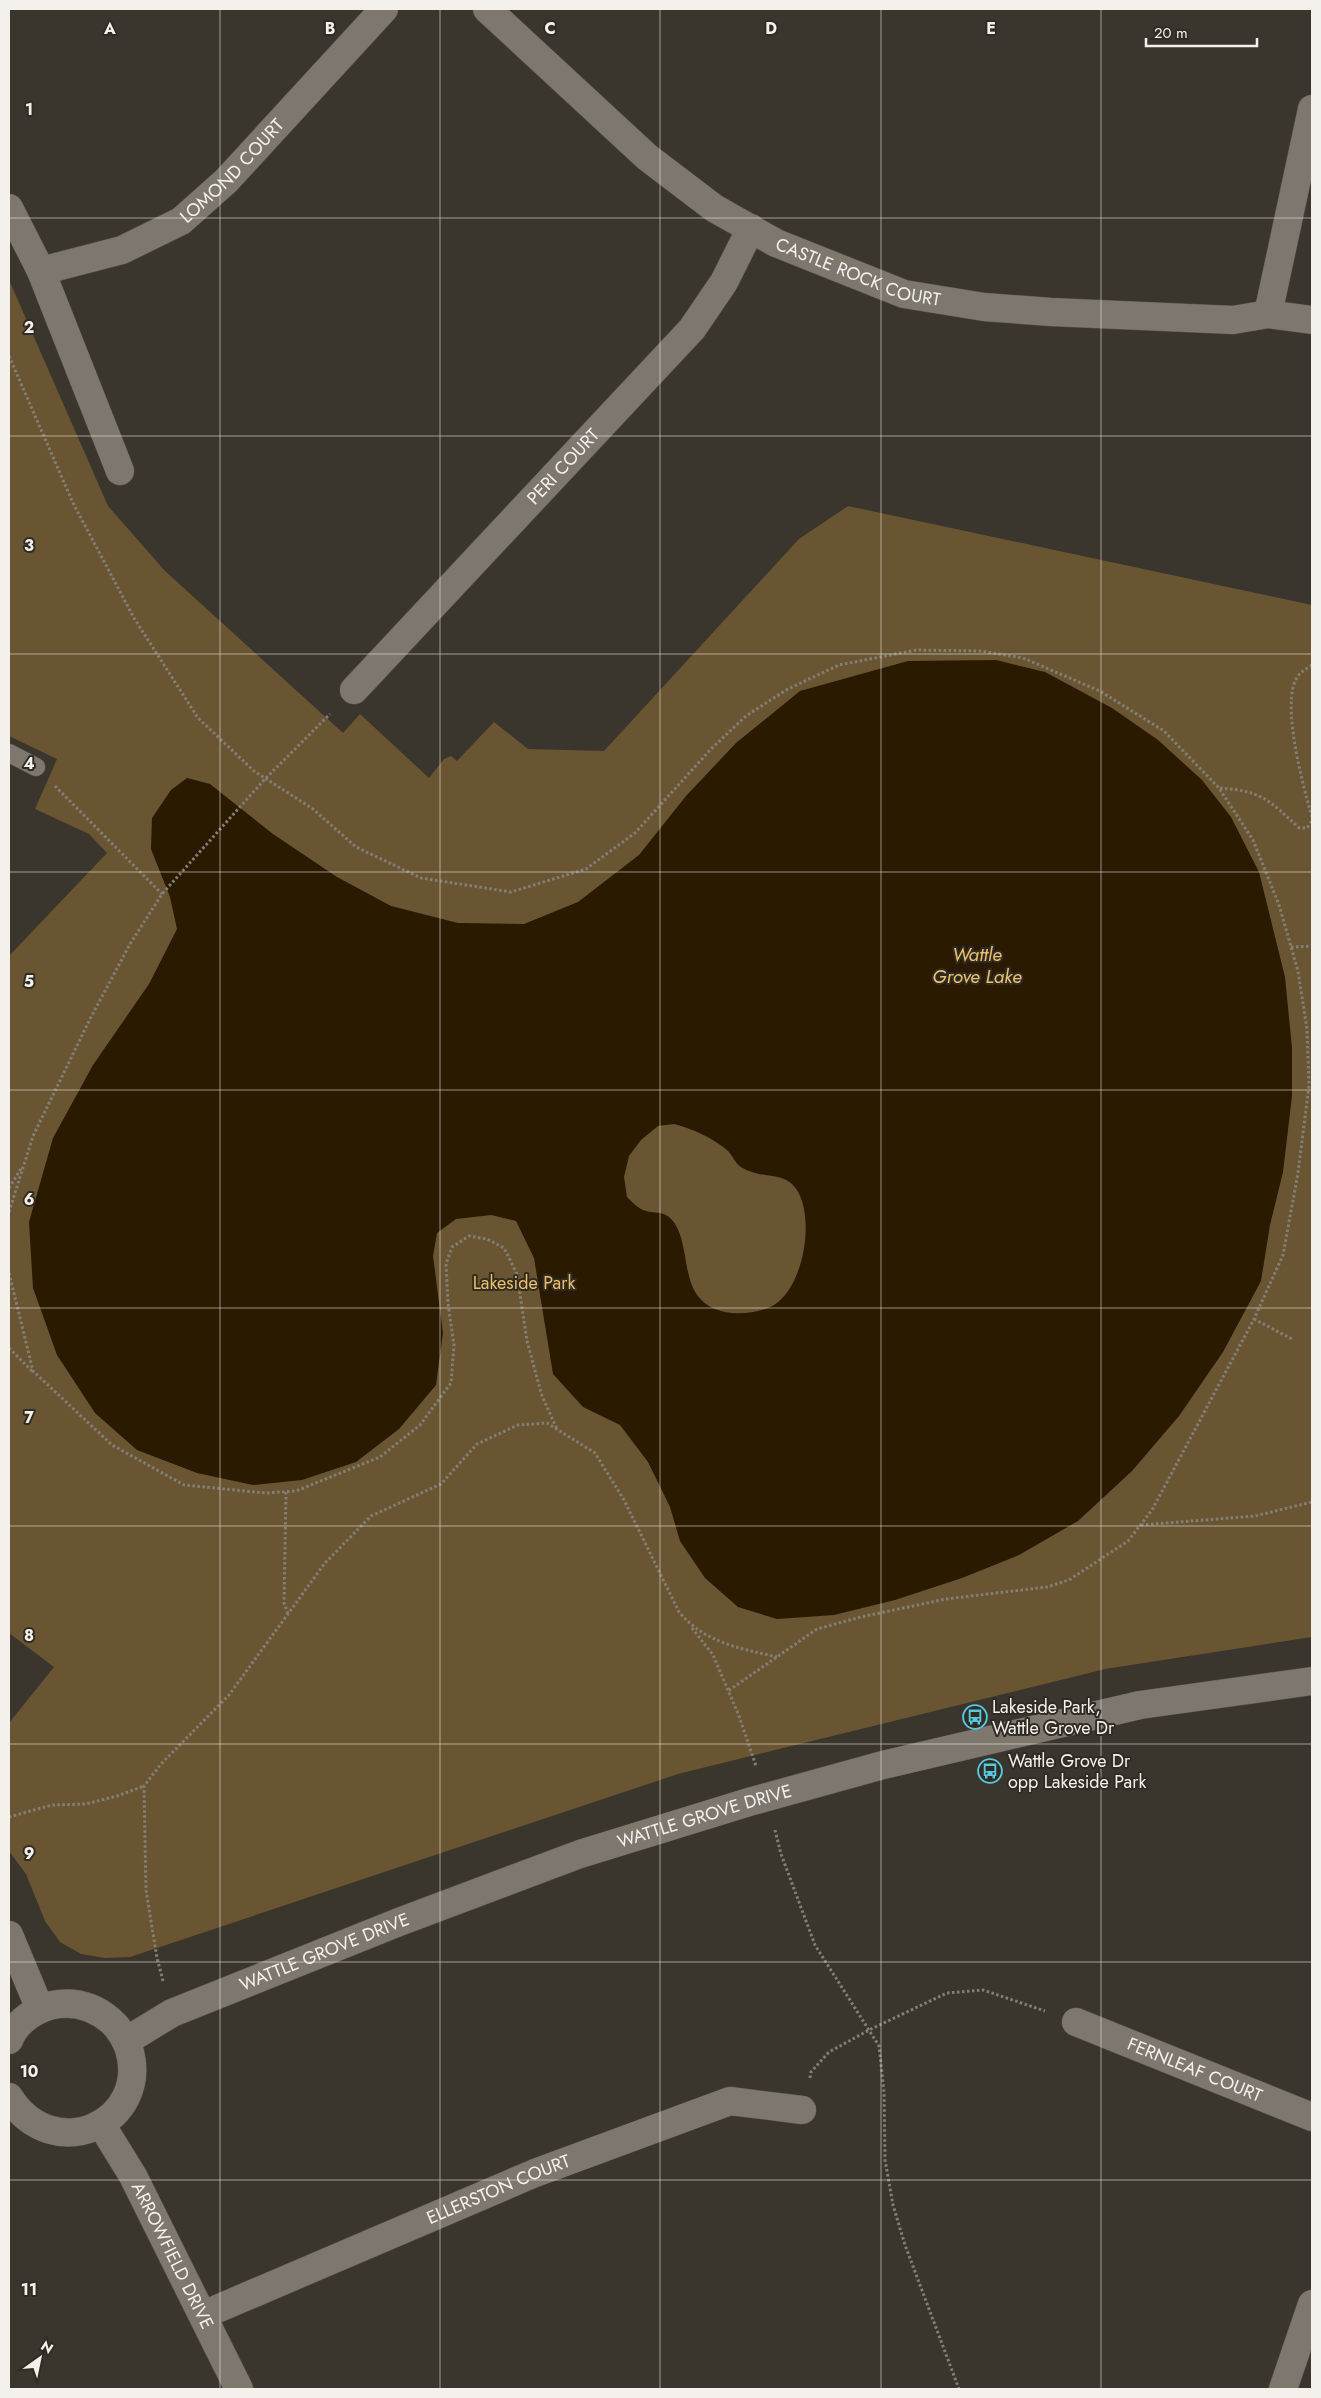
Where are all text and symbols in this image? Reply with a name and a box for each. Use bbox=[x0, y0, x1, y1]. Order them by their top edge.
scale bar bbox=[1146, 15, 1257, 47]
text: A bbox=[103, 17, 116, 40]
text: B bbox=[325, 17, 335, 40]
text: C bbox=[544, 17, 556, 40]
text: D bbox=[765, 17, 777, 40]
text: E bbox=[986, 17, 996, 40]
text: 20 m bbox=[1154, 22, 1188, 44]
text: 1 bbox=[25, 98, 33, 121]
street label: LOMOND COURT bbox=[174, 112, 291, 229]
street label: CASTLE ROCK COURT bbox=[772, 231, 943, 313]
text: 2 bbox=[24, 316, 34, 339]
street label: PERI COURT bbox=[521, 422, 606, 511]
text: 3 bbox=[24, 534, 34, 557]
text: 4 bbox=[23, 752, 35, 775]
water label: Wattle Grove Lake bbox=[932, 941, 1022, 990]
text: 5 bbox=[24, 970, 34, 993]
text: 6 bbox=[24, 1188, 34, 1211]
park label: Lakeside Park bbox=[473, 1270, 575, 1296]
text: 7 bbox=[24, 1406, 34, 1429]
text: 8 bbox=[24, 1624, 34, 1647]
place label: Lakeside Park, Wattle Grove Dr bbox=[992, 1694, 1115, 1741]
bus stop icon: Lakeside Park, Wattle Grove Dr bbox=[962, 1704, 988, 1730]
place label: Wattle Grove Dr opp Lakeside Park bbox=[1008, 1748, 1146, 1795]
bus stop icon: Wattle Grove Dr opp Lakeside Park bbox=[977, 1758, 1003, 1784]
street label: WATTLE GROVE DRIVE bbox=[614, 1778, 795, 1855]
text: 9 bbox=[24, 1842, 34, 1865]
street label: WATTLE GROVE DRIVE bbox=[236, 1906, 413, 1998]
street label: FERNLEAF COURT bbox=[1123, 2031, 1267, 2109]
text: 10 bbox=[20, 2060, 38, 2083]
street label: ELLERSTON COURT bbox=[423, 2148, 574, 2231]
street label: ARROWFIELD DRIVE bbox=[125, 2178, 220, 2334]
text: 11 bbox=[21, 2278, 37, 2301]
north arrow bbox=[15, 2333, 65, 2383]
text: N bbox=[37, 2336, 57, 2359]

